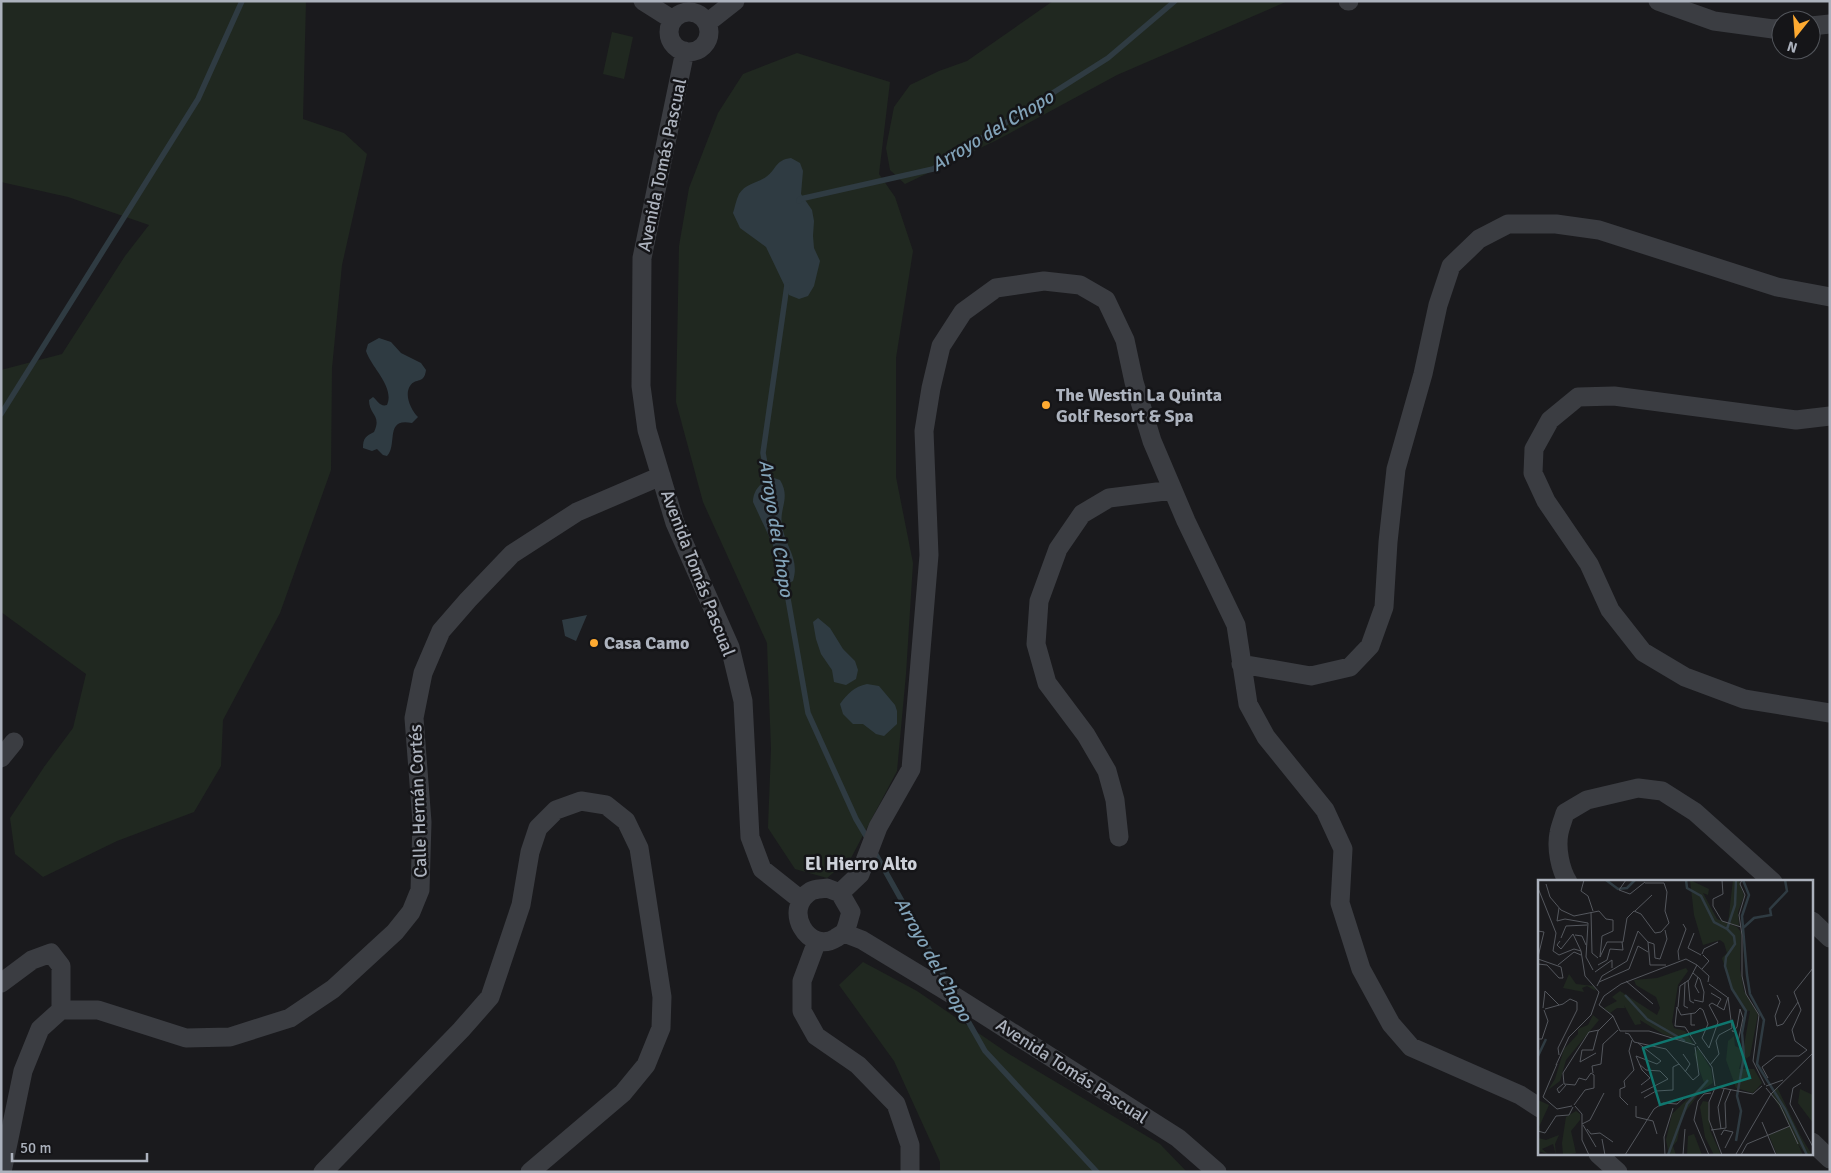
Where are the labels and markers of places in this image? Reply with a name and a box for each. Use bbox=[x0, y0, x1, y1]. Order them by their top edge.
place label: The Westin La Quinta Golf Resort & Spa bbox=[1056, 384, 1222, 427]
marker: The Westin La Quinta Golf Resort & Spa bbox=[1040, 399, 1052, 411]
place label: Casa Camo bbox=[604, 632, 689, 654]
marker: Casa Camo bbox=[588, 637, 600, 649]

